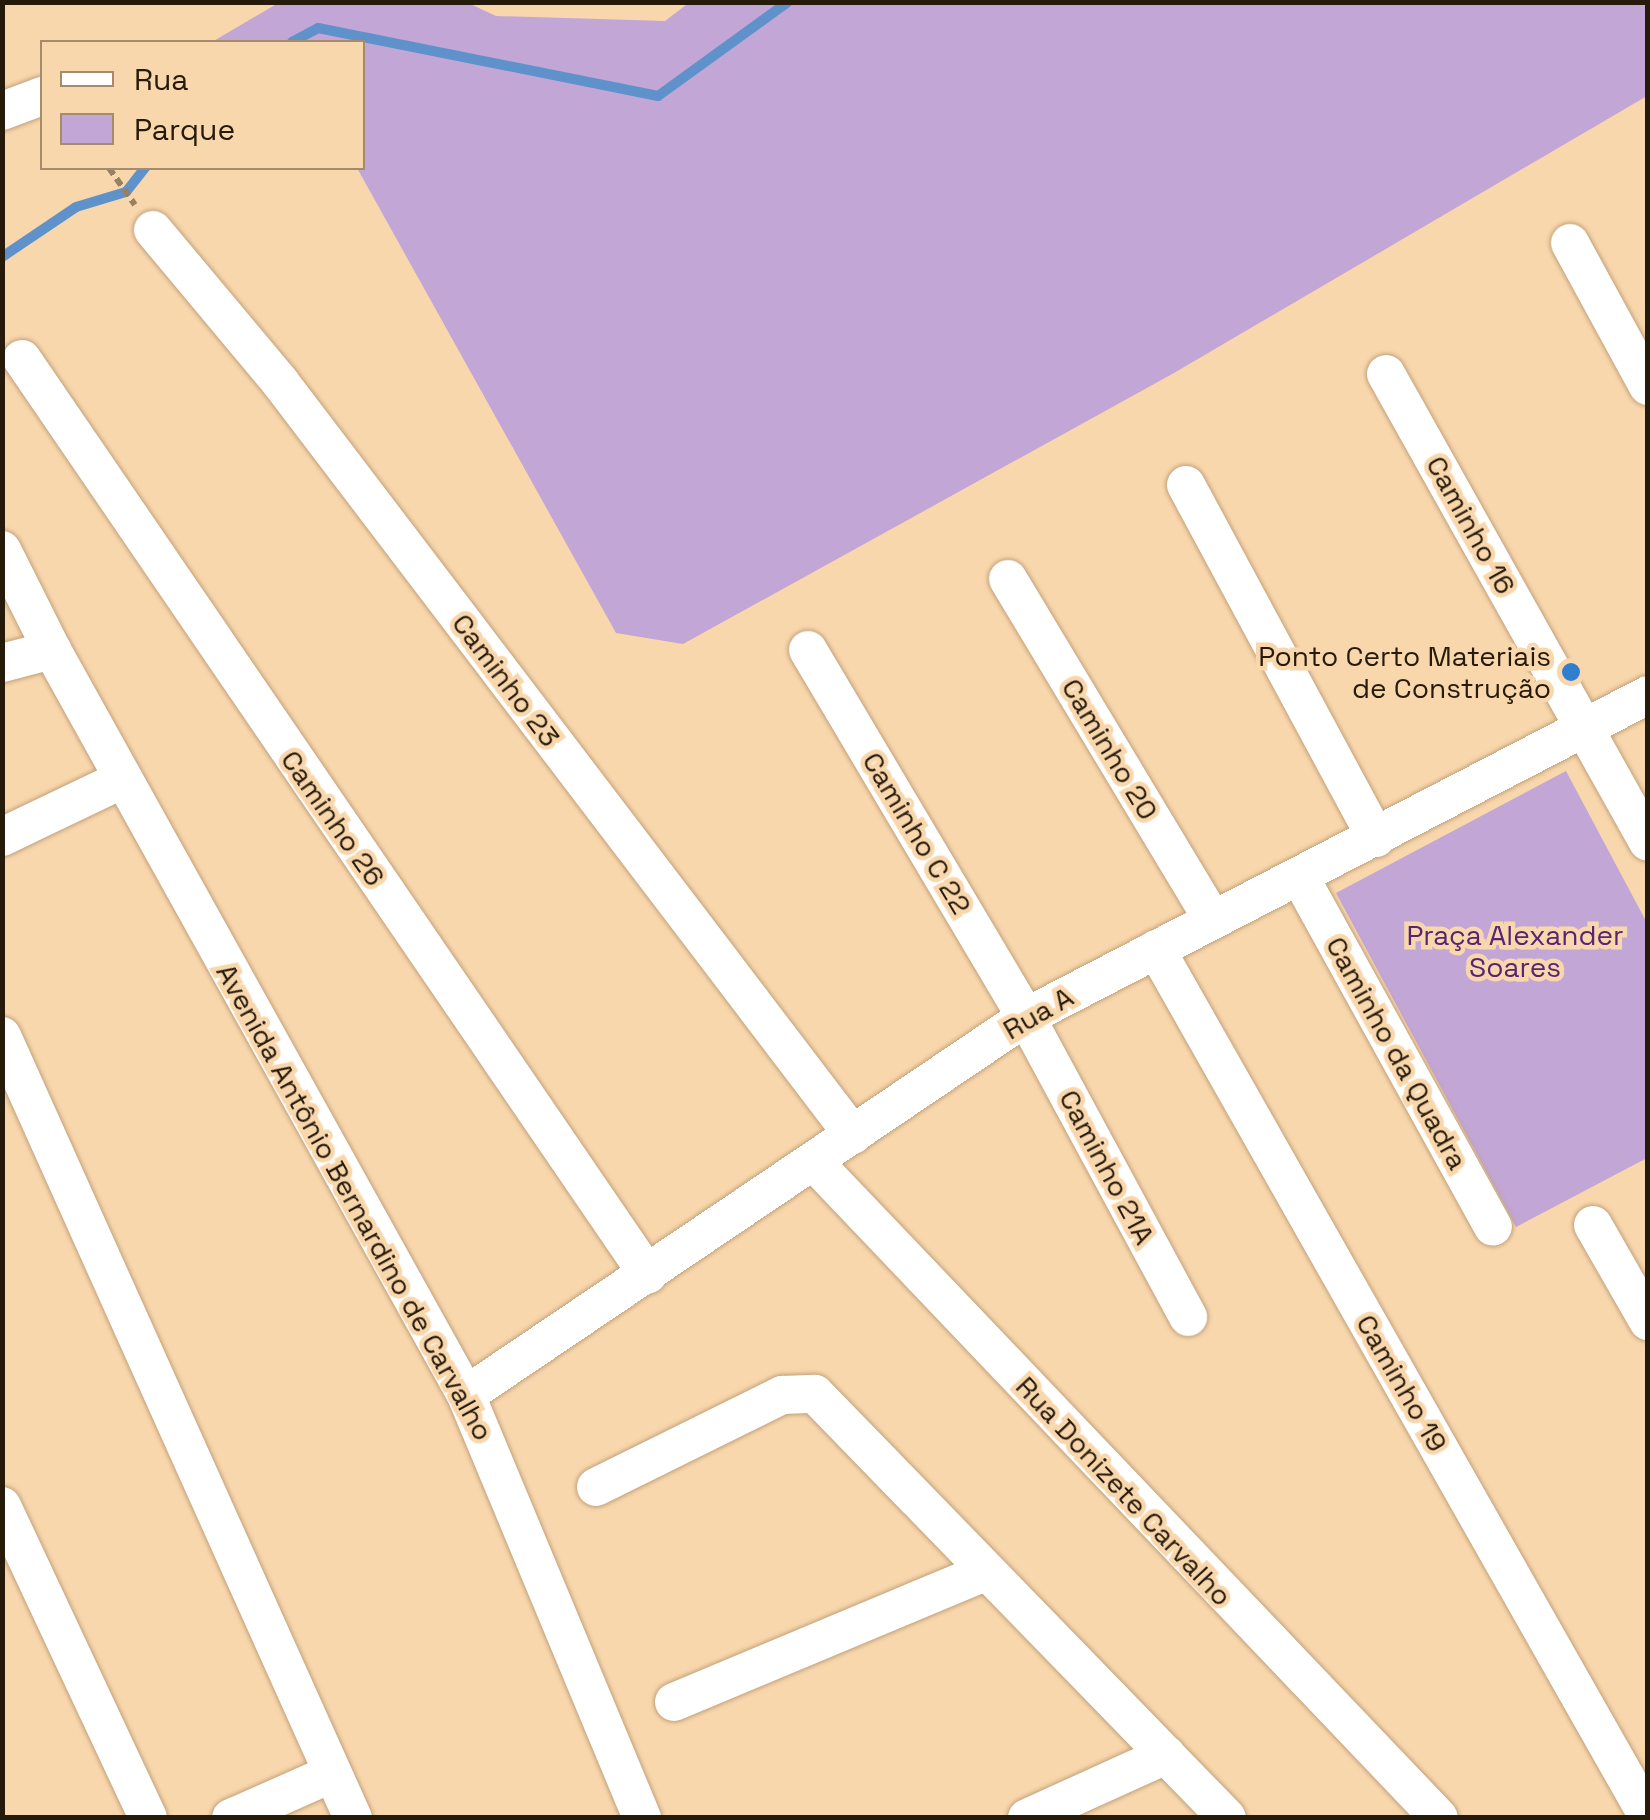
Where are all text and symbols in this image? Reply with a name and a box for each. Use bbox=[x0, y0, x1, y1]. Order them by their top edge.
legend bbox=[40, 40, 365, 170]
text: Rua bbox=[134, 60, 189, 99]
text: Parque bbox=[134, 110, 235, 149]
street label: Caminho 16 bbox=[1419, 450, 1523, 600]
street label: Caminho 23 bbox=[445, 607, 567, 753]
place label: Ponto Certo Materiais de Construção bbox=[1258, 639, 1551, 705]
marker: Ponto Certo Materiais de Construção bbox=[1560, 661, 1582, 683]
street label: Caminho 20 bbox=[1055, 672, 1165, 826]
street label: Caminho 26 bbox=[274, 744, 392, 892]
street label: Caminho C 22 bbox=[856, 746, 978, 920]
park label: Praça Alexander Soares bbox=[1406, 918, 1624, 984]
street label: Caminho da Quadra bbox=[1319, 931, 1475, 1175]
street label: Avenida Antônio Bernardino de Carvalho bbox=[209, 958, 501, 1446]
street label: Rua A bbox=[997, 980, 1079, 1046]
street label: Caminho 21A bbox=[1052, 1084, 1162, 1250]
street label: Caminho 19 bbox=[1349, 1308, 1455, 1458]
street label: Rua Donizete Carvalho bbox=[1009, 1369, 1239, 1613]

